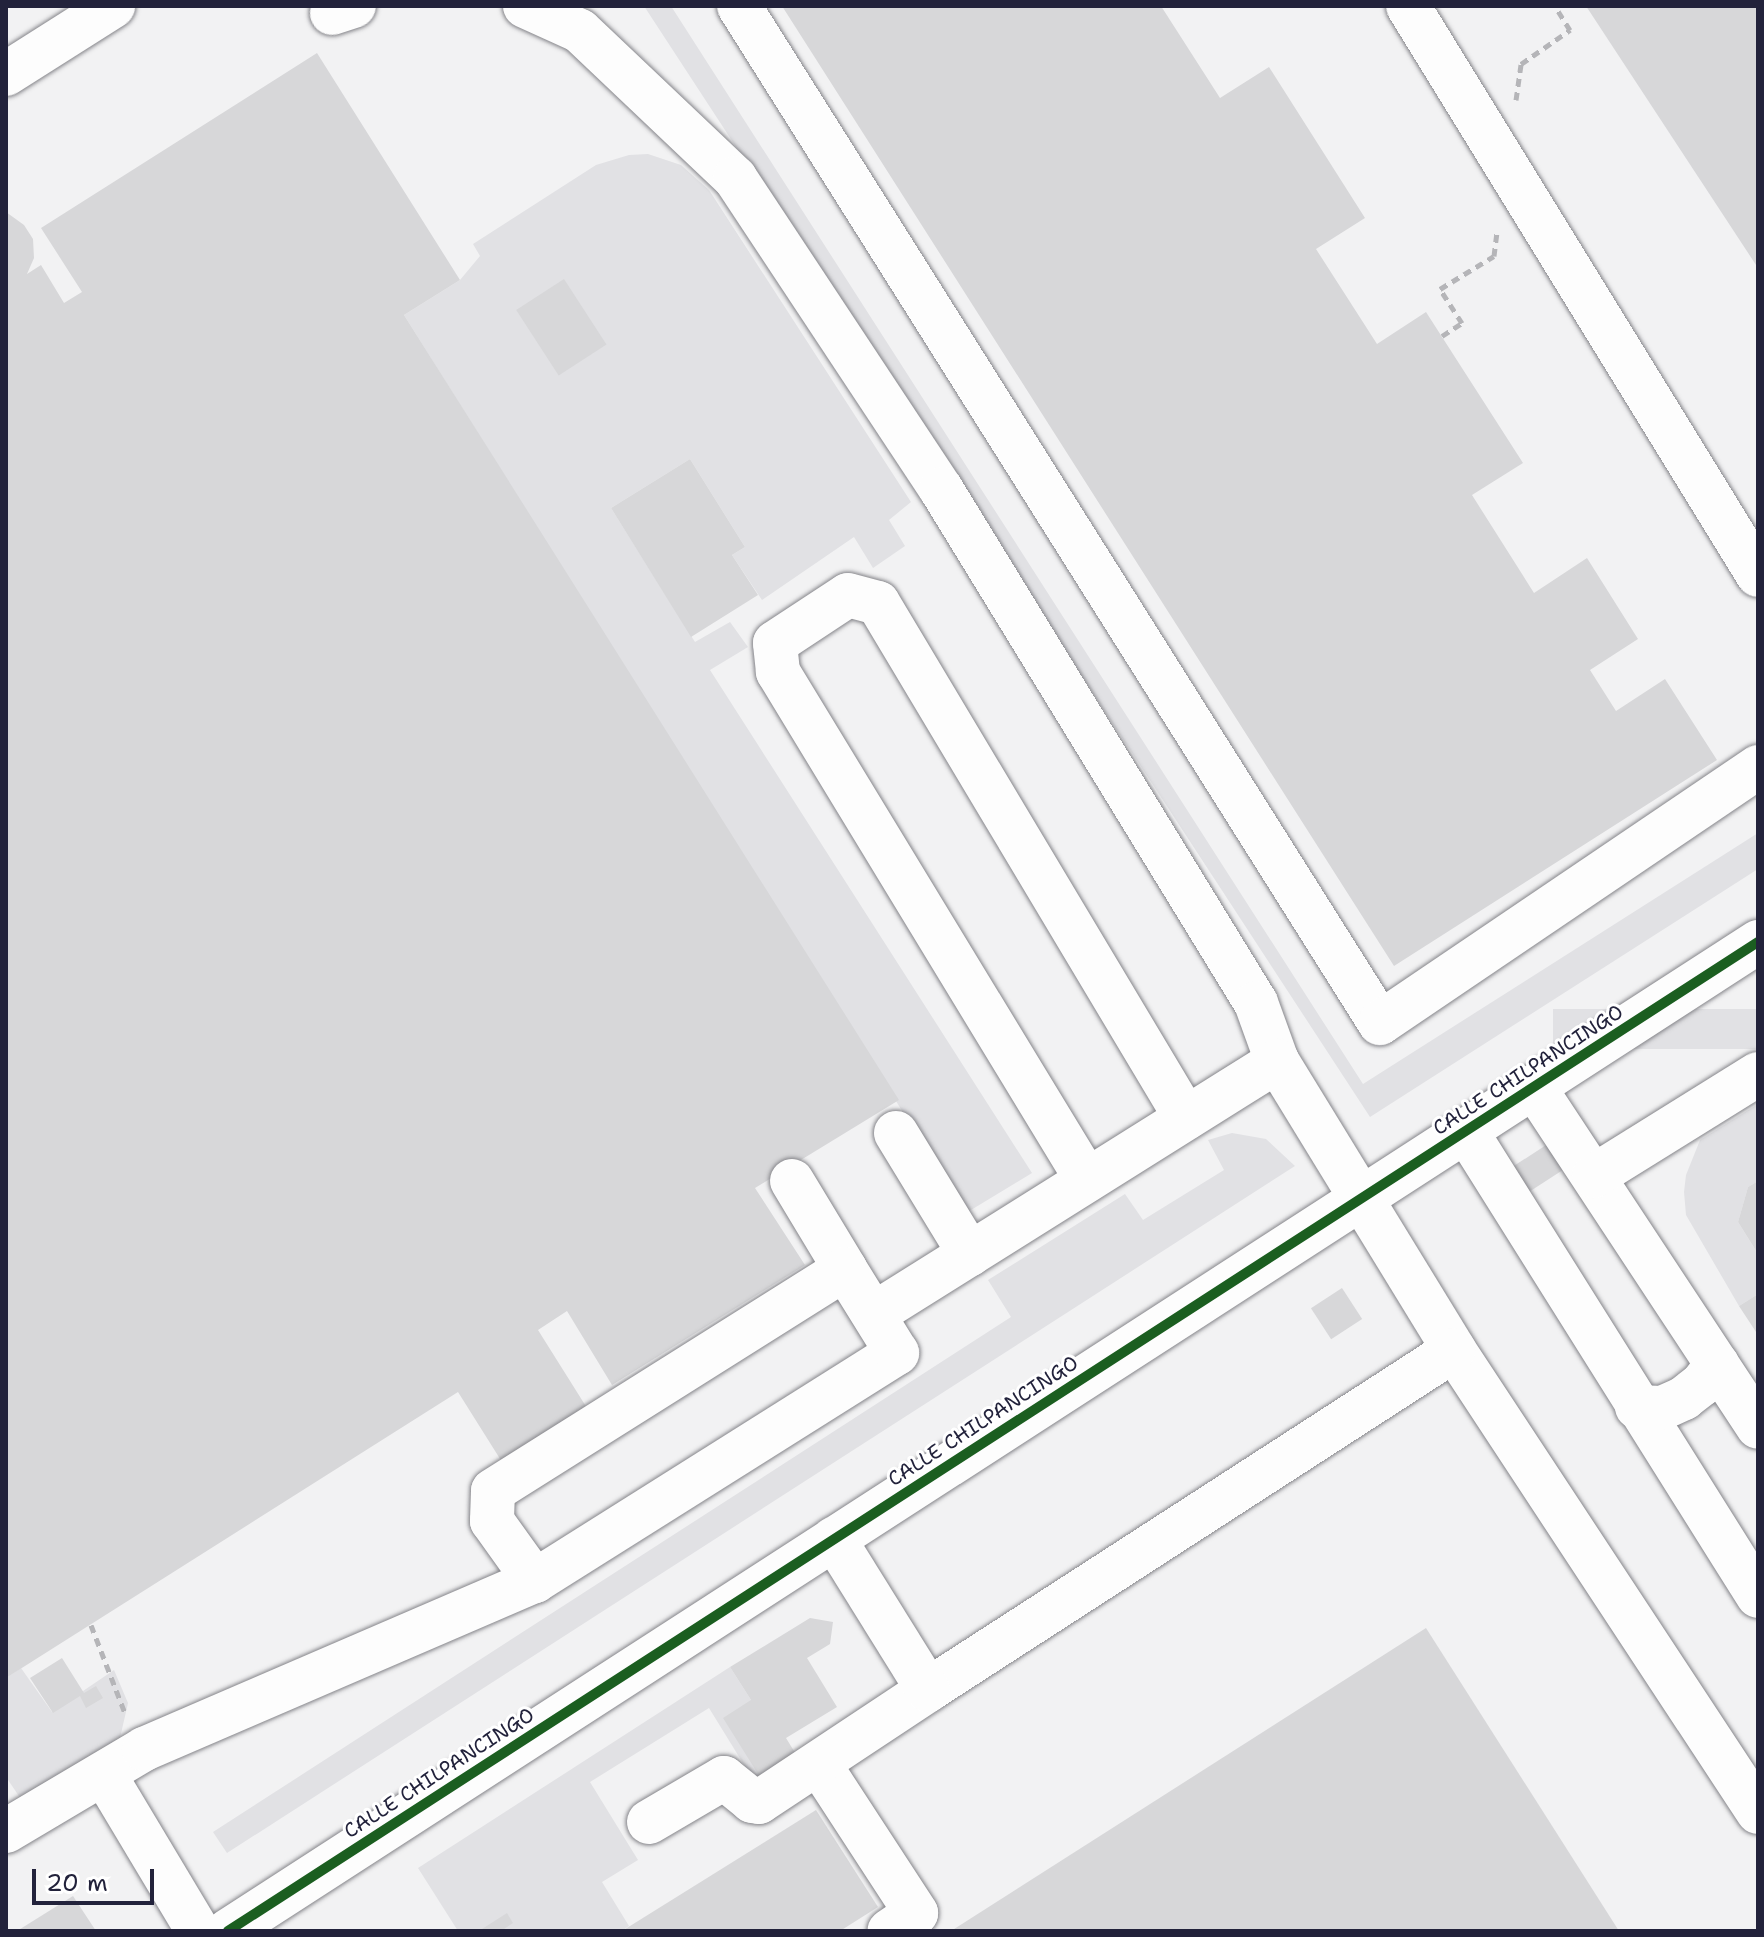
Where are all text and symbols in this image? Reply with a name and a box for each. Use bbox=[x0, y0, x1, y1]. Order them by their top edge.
street label: CALLE CHILPANCINGO bbox=[1429, 1000, 1627, 1140]
street label: CALLE CHILPANCINGO bbox=[884, 1351, 1082, 1491]
street label: CALLE CHILPANCINGO bbox=[340, 1703, 538, 1843]
scale bar bbox=[36, 1853, 158, 1903]
text: 20 m bbox=[46, 1867, 108, 1899]

